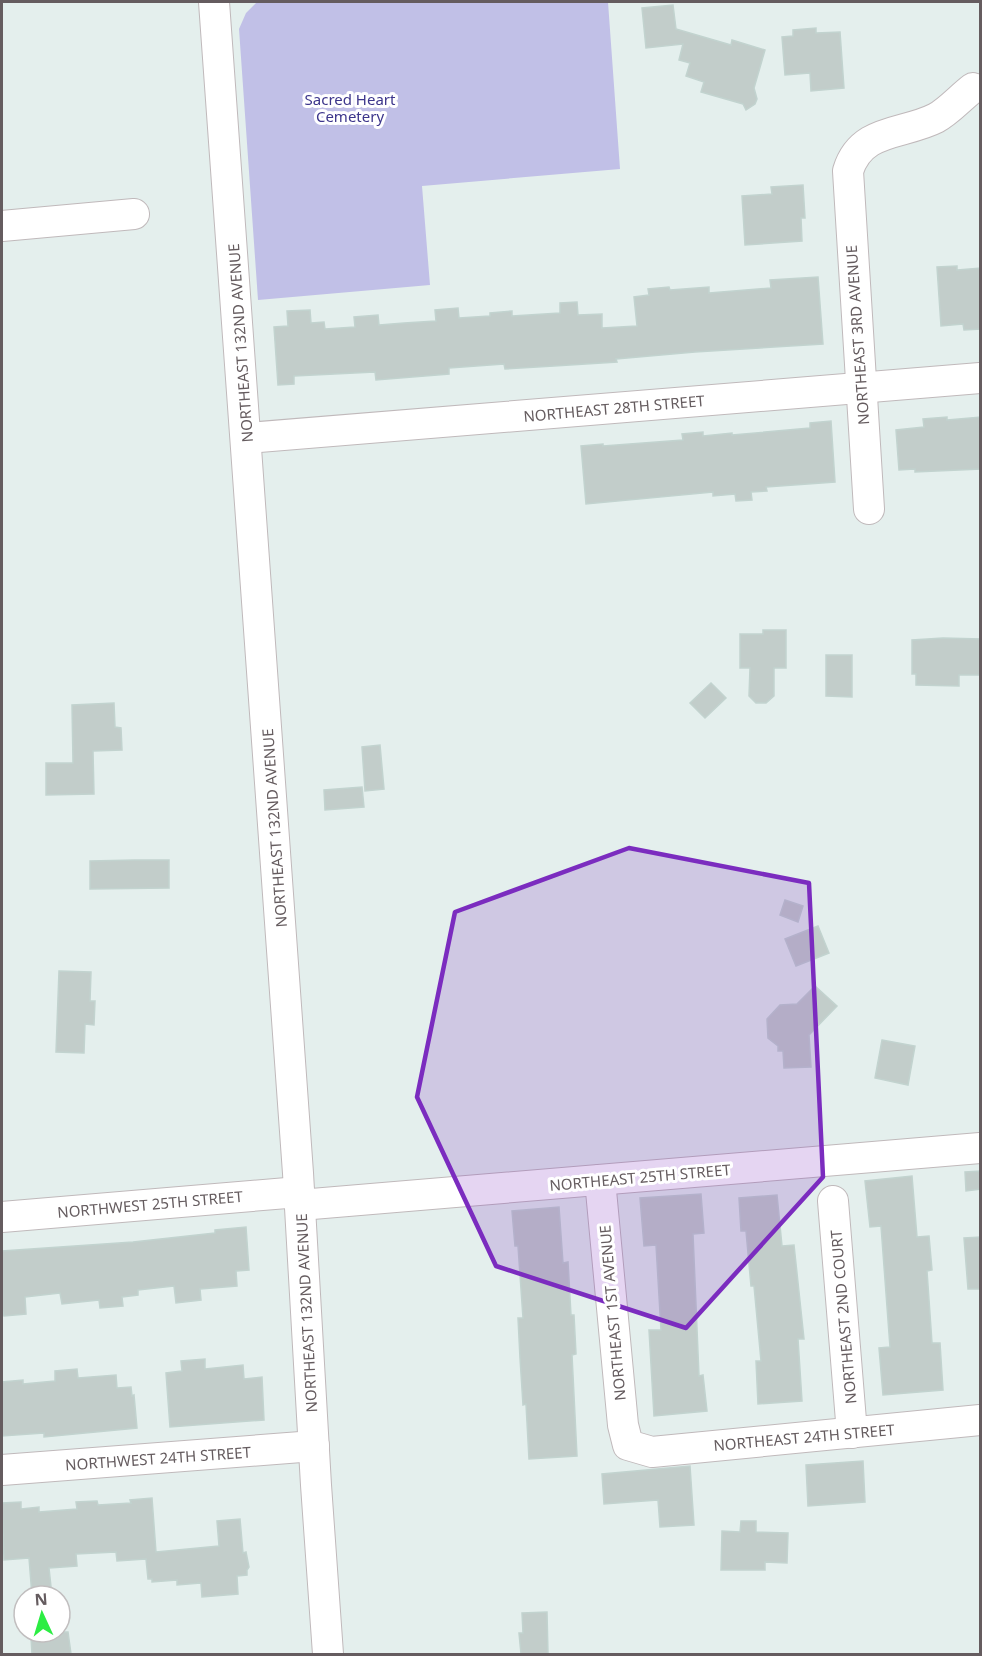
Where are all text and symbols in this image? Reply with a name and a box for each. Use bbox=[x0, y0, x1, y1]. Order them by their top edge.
park label: Sacred Heart Cemetery bbox=[305, 89, 396, 126]
street label: NORTHEAST 132ND AVENUE bbox=[223, 243, 257, 443]
street label: NORTHEAST 3RD AVENUE bbox=[841, 244, 873, 426]
street label: NORTHEAST 28TH STREET bbox=[523, 390, 706, 426]
street label: NORTHEAST 132ND AVENUE bbox=[257, 728, 291, 928]
street label: NORTHEAST 25TH STREET bbox=[549, 1159, 732, 1195]
street label: NORTHWEST 25TH STREET bbox=[56, 1186, 244, 1222]
street label: NORTHEAST 132ND AVENUE bbox=[291, 1213, 321, 1413]
street label: NORTHEAST 1ST AVENUE bbox=[594, 1224, 630, 1402]
street label: NORTHEAST 2ND COURT bbox=[825, 1228, 861, 1405]
street label: NORTHEAST 24TH STREET bbox=[713, 1419, 896, 1455]
street label: NORTHWEST 24TH STREET bbox=[64, 1441, 252, 1474]
north arrow bbox=[12, 1584, 72, 1644]
text: N bbox=[34, 1588, 48, 1610]

